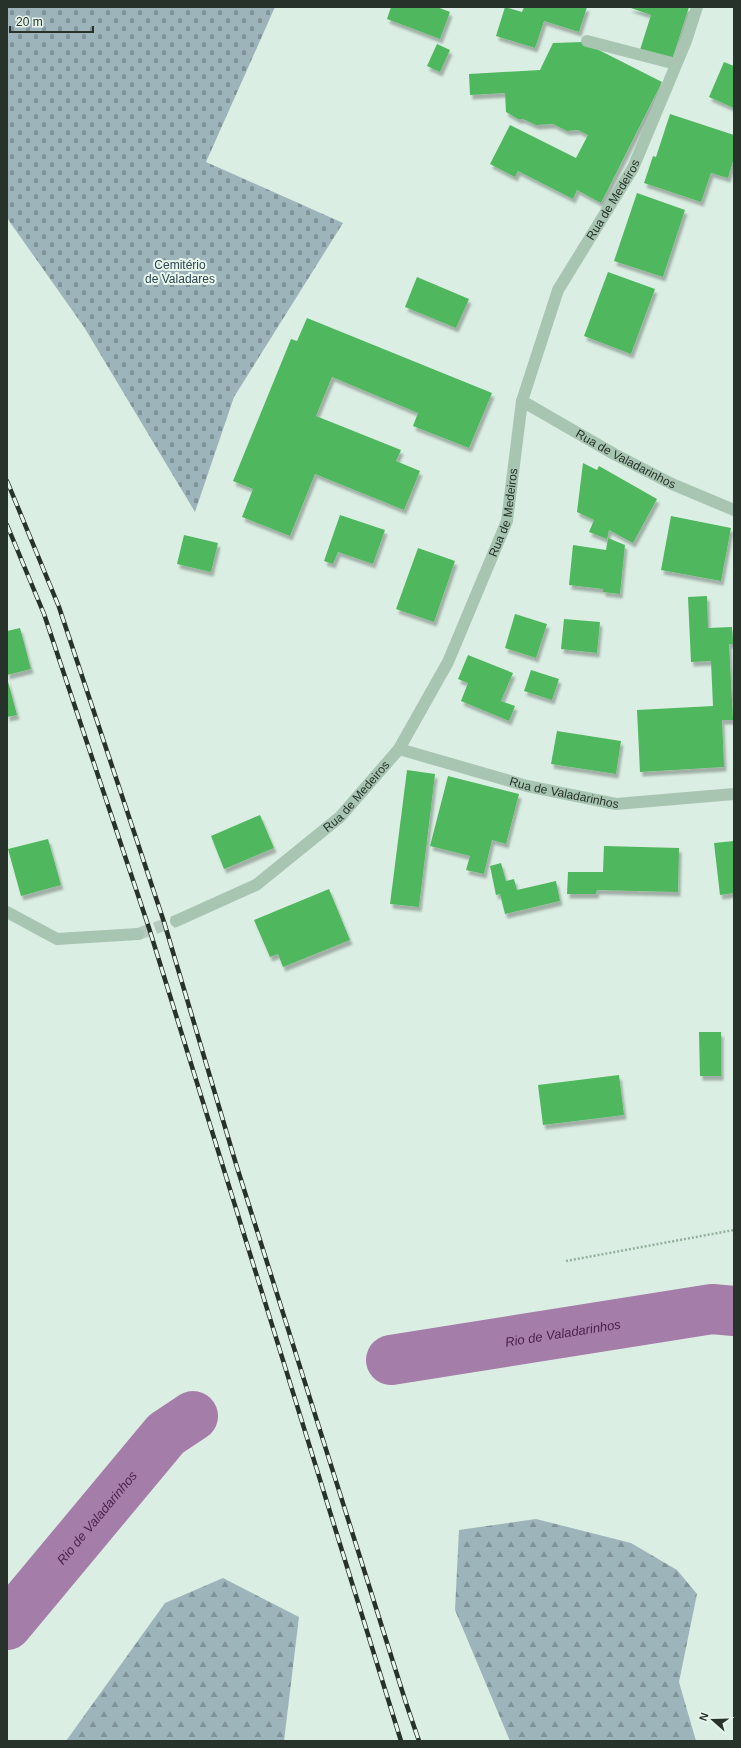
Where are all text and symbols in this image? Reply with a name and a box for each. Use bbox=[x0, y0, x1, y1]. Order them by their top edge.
scale bar bbox=[10, 8, 93, 34]
text: 20 m bbox=[16, 15, 43, 29]
street label: Rua de Medeiros bbox=[584, 158, 643, 242]
park label: Cemitério de Valadares bbox=[145, 258, 215, 286]
street label: Rua de Valadarinhos bbox=[573, 427, 678, 492]
street label: Rua de Medeiros bbox=[486, 467, 521, 559]
street label: Rua de Medeiros bbox=[320, 758, 392, 835]
street label: Rua de Valadarinhos bbox=[508, 774, 620, 811]
water label: Rio de Valadarinhos bbox=[504, 1317, 622, 1350]
water label: Rio de Valadarinhos bbox=[54, 1468, 140, 1567]
north arrow bbox=[693, 1700, 733, 1740]
text: N bbox=[697, 1711, 711, 1722]

